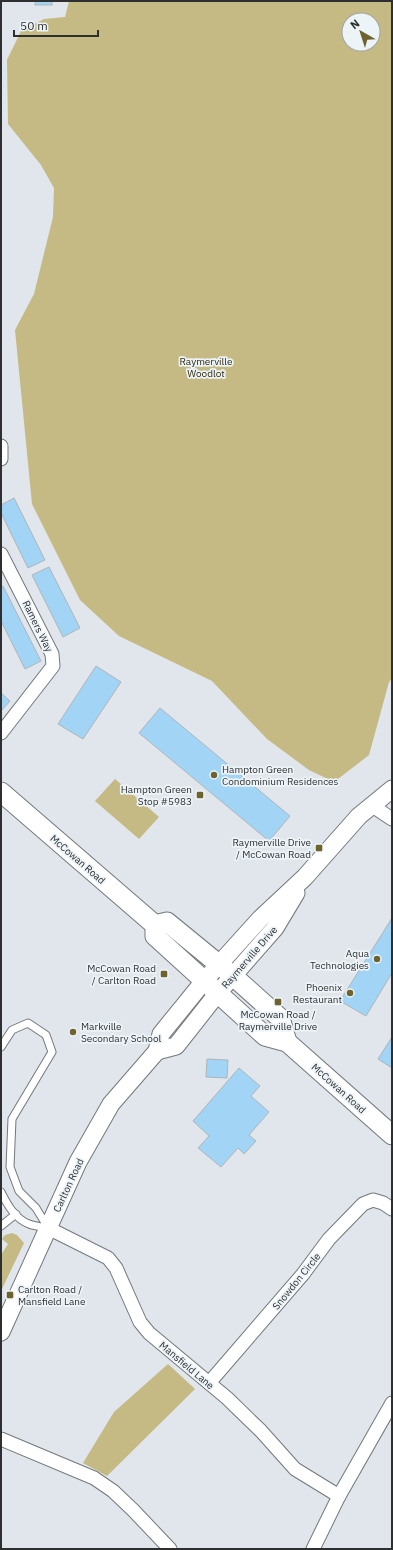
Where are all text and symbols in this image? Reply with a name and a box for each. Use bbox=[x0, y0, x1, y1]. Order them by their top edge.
scale bar bbox=[14, 12, 98, 38]
north arrow bbox=[341, 12, 381, 52]
text: N bbox=[347, 16, 362, 32]
text: 50 m bbox=[20, 18, 48, 33]
park label: Raymerville Woodlot bbox=[180, 355, 233, 380]
street label: Ramers Way bbox=[19, 598, 56, 654]
place label: Hampton Green Condominium Residences bbox=[222, 763, 339, 788]
marker: Hampton Green Condominium Residences bbox=[209, 770, 219, 780]
place label: Hampton Green Stop #5983 bbox=[121, 783, 192, 808]
marker: Hampton Green Stop #5983 bbox=[195, 790, 205, 800]
street label: McCowan Road bbox=[47, 832, 108, 887]
place label: Raymerville Drive / McCowan Road bbox=[233, 836, 311, 861]
marker: Raymerville Drive / McCowan Road bbox=[314, 843, 324, 853]
street label: Raymerville Drive bbox=[219, 923, 280, 991]
place label: Aqua Technologies bbox=[310, 947, 370, 972]
marker: Aqua Technologies bbox=[372, 954, 382, 964]
place label: McCowan Road / Carlton Road bbox=[87, 962, 156, 987]
marker: McCowan Road / Carlton Road bbox=[159, 969, 169, 979]
place label: Phoenix Restaurant bbox=[293, 981, 342, 1006]
marker: Phoenix Restaurant bbox=[345, 988, 355, 998]
marker: McCowan Road / Raymerville Drive bbox=[273, 997, 283, 1007]
place label: McCowan Road / Raymerville Drive bbox=[239, 1008, 318, 1033]
place label: Markville Secondary School bbox=[81, 1020, 162, 1045]
marker: Markville Secondary School bbox=[68, 1027, 78, 1037]
street label: McCowan Road bbox=[309, 1060, 369, 1116]
street label: Carlton Road bbox=[50, 1156, 87, 1214]
street label: Snowdon Circle bbox=[269, 1250, 324, 1312]
place label: Carlton Road / Mansfield Lane bbox=[18, 1283, 86, 1308]
marker: Carlton Road / Mansfield Lane bbox=[5, 1290, 15, 1300]
street label: Mansfield Lane bbox=[157, 1339, 217, 1392]

